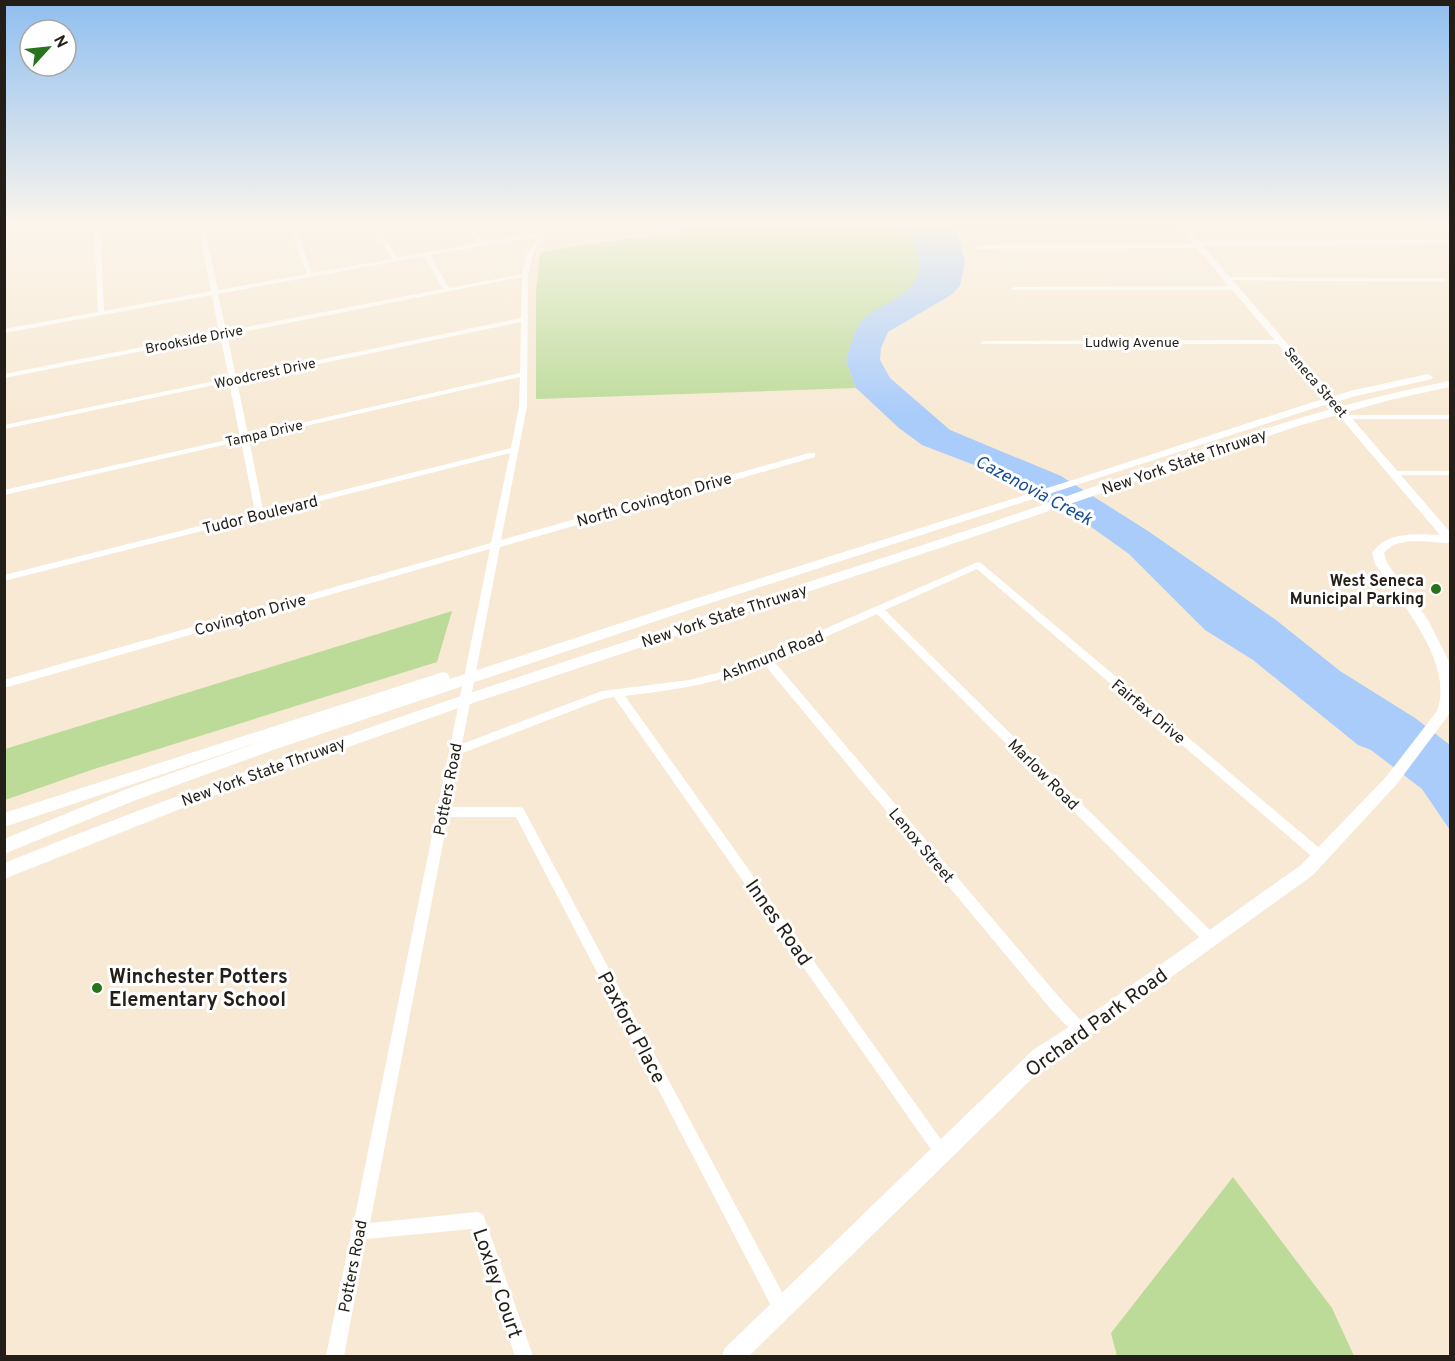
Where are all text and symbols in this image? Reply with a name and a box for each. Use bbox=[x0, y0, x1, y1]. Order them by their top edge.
north arrow bbox=[18, 18, 78, 78]
text: N bbox=[48, 32, 71, 52]
street label: Brookside Drive bbox=[144, 323, 245, 358]
street label: Ludwig Avenue bbox=[1085, 335, 1179, 352]
street label: Seneca Street bbox=[1280, 344, 1350, 422]
street label: Woodcrest Drive bbox=[213, 355, 318, 394]
street label: Tampa Drive bbox=[224, 417, 305, 452]
street label: New York State Thruway bbox=[1100, 425, 1270, 501]
water label: Cazenovia Creek bbox=[971, 451, 1097, 532]
street label: North Covington Drive bbox=[575, 469, 734, 533]
street label: Tudor Boulevard bbox=[201, 492, 320, 540]
place label: West Seneca Municipal Parking bbox=[1290, 572, 1424, 610]
street label: New York State Thruway bbox=[639, 581, 810, 653]
marker: West Seneca Municipal Parking bbox=[1429, 582, 1443, 596]
street label: Covington Drive bbox=[192, 590, 309, 641]
street label: Ashmund Road bbox=[718, 627, 827, 687]
street label: Fairfax Drive bbox=[1107, 676, 1189, 749]
street label: New York State Thruway bbox=[179, 734, 348, 812]
street label: Marlow Road bbox=[1003, 736, 1082, 815]
street label: Potters Road bbox=[430, 741, 468, 837]
street label: Lenox Street bbox=[883, 805, 958, 888]
street label: Innes Road bbox=[738, 875, 817, 971]
street label: Orchard Park Road bbox=[1021, 963, 1173, 1084]
place label: Winchester Potters Elementary School bbox=[109, 965, 288, 1014]
street label: Paxford Place bbox=[590, 967, 671, 1088]
marker: Winchester Potters Elementary School bbox=[90, 981, 104, 995]
street label: Potters Road bbox=[335, 1218, 373, 1314]
street label: Loxley Court bbox=[465, 1225, 527, 1342]

